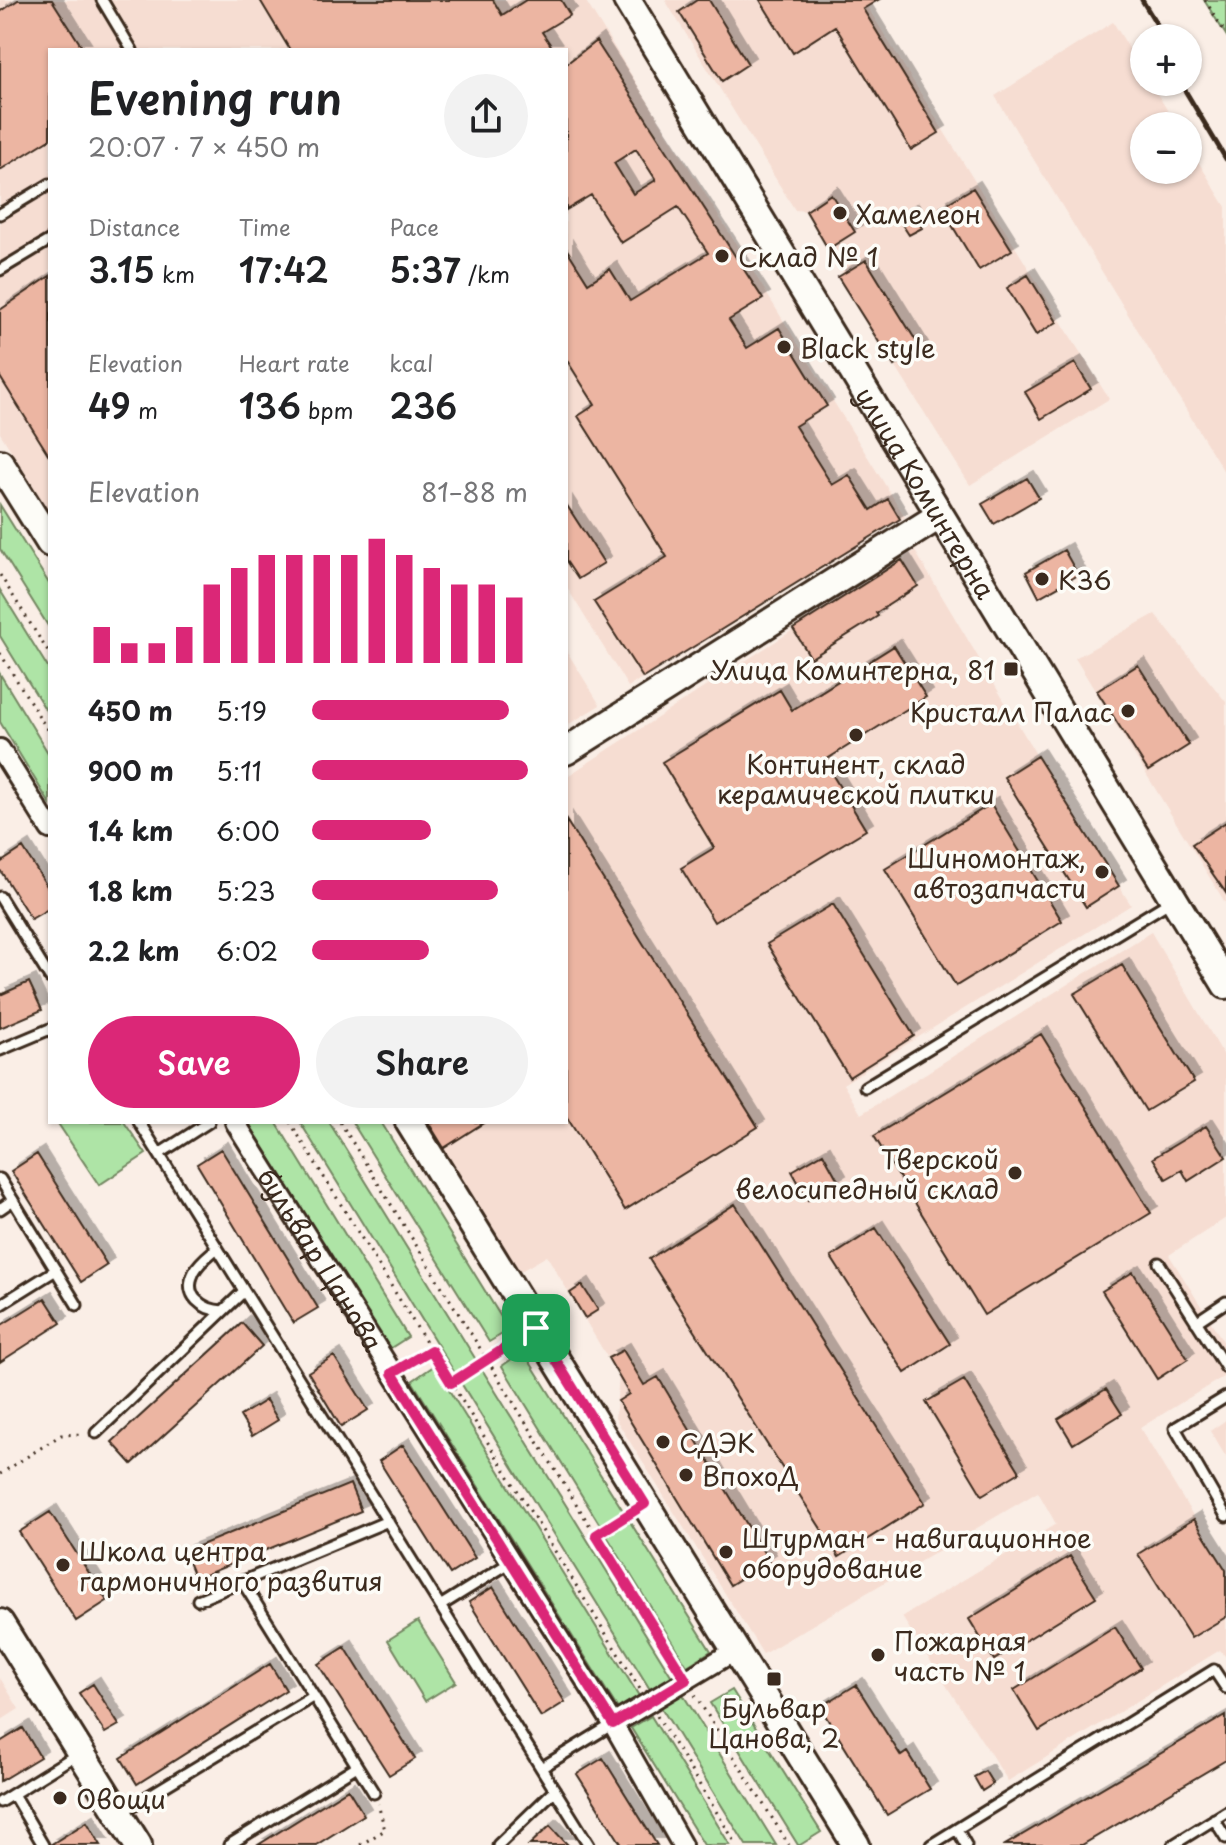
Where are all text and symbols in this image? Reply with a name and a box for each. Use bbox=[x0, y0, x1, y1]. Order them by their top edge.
map controls bbox=[1130, 24, 1202, 184]
button: + bbox=[1130, 24, 1202, 96]
text: Evening run bbox=[88, 64, 342, 130]
button: share bbox=[444, 74, 528, 158]
button: − bbox=[1130, 112, 1202, 184]
text: 20:07 · 7 × 450 m bbox=[88, 127, 320, 166]
place label: Хамелеон bbox=[856, 194, 981, 233]
marker: Хамелеон bbox=[831, 204, 849, 222]
text: Distance bbox=[88, 210, 180, 243]
text: Time bbox=[239, 210, 291, 243]
text: Pace bbox=[389, 210, 439, 243]
place label: Склад № 1 bbox=[738, 237, 878, 276]
text: 3.15 bbox=[88, 243, 155, 295]
text: 17:42 bbox=[239, 243, 329, 295]
text: 5:37 bbox=[389, 243, 461, 295]
marker: Склад № 1 bbox=[713, 247, 731, 265]
text: km bbox=[155, 257, 195, 290]
text: /km bbox=[461, 257, 510, 290]
place label: Black style bbox=[800, 328, 936, 367]
marker: Black style bbox=[775, 338, 793, 356]
text: Elevation bbox=[88, 346, 183, 379]
text: Heart rate bbox=[239, 346, 350, 379]
text: kcal bbox=[389, 346, 433, 379]
text: 49 bbox=[88, 379, 131, 431]
text: 136 bbox=[239, 379, 301, 431]
text: 236 bbox=[389, 379, 457, 431]
street label: улица Коминтерна bbox=[847, 379, 1006, 606]
text: m bbox=[131, 393, 158, 426]
text: bpm bbox=[301, 393, 354, 426]
text: Elevation bbox=[88, 472, 200, 511]
text: 81–88 m bbox=[421, 472, 528, 511]
place label: К36 bbox=[1058, 560, 1112, 599]
marker: К36 bbox=[1033, 570, 1051, 588]
place label: Улица Коминтерна, 81 bbox=[710, 650, 995, 689]
marker: Улица Коминтерна, 81 bbox=[1002, 660, 1020, 678]
text: 450 m bbox=[88, 691, 173, 730]
text: 5:19 bbox=[216, 691, 267, 730]
place label: Кристалл Палас bbox=[910, 692, 1112, 731]
marker: Кристалл Палас bbox=[1119, 702, 1137, 720]
marker: Континент, склад керамической плитки bbox=[847, 726, 865, 744]
place label: Континент, склад керамической плитки bbox=[717, 744, 995, 813]
text: 900 m bbox=[88, 751, 174, 790]
text: 5:11 bbox=[216, 751, 262, 790]
text: 1.4 km bbox=[88, 811, 173, 850]
text: 6:00 bbox=[216, 811, 280, 850]
place label: Шиномонтаж, автозапчасти bbox=[907, 838, 1086, 907]
marker: Шиномонтаж, автозапчасти bbox=[1093, 863, 1111, 881]
text: 1.8 km bbox=[88, 871, 173, 910]
text: 5:23 bbox=[216, 871, 275, 910]
text: 2.2 km bbox=[88, 931, 179, 970]
text: 6:02 bbox=[216, 931, 278, 970]
button: Save bbox=[88, 1016, 300, 1108]
button: Share bbox=[316, 1016, 528, 1108]
place label: Тверской велосипедный склад bbox=[736, 1139, 999, 1208]
street label: бульвар Цанова bbox=[249, 1160, 394, 1359]
marker: Тверской велосипедный склад bbox=[1006, 1164, 1024, 1182]
pin bbox=[502, 1294, 570, 1362]
icon: arrive bbox=[514, 1306, 558, 1350]
place label: СДЭК bbox=[679, 1423, 755, 1462]
marker: СДЭК bbox=[654, 1433, 672, 1451]
place label: ВпохоД bbox=[702, 1456, 799, 1495]
marker: ВпохоД bbox=[677, 1466, 695, 1484]
place label: Штурман - навигационное оборудование bbox=[742, 1518, 1092, 1587]
place label: Школа центра гармоничного развития bbox=[79, 1531, 383, 1600]
marker: Штурман - навигационное оборудование bbox=[717, 1543, 735, 1561]
marker: Школа центра гармоничного развития bbox=[54, 1556, 72, 1574]
place label: Пожарная часть № 1 bbox=[894, 1621, 1027, 1690]
marker: Пожарная часть № 1 bbox=[869, 1646, 887, 1664]
marker: Бульвар Цанова, 2 bbox=[765, 1670, 783, 1688]
place label: Бульвар Цанова, 2 bbox=[709, 1688, 839, 1757]
place label: Овощи bbox=[76, 1779, 166, 1818]
marker: Овощи bbox=[51, 1789, 69, 1807]

